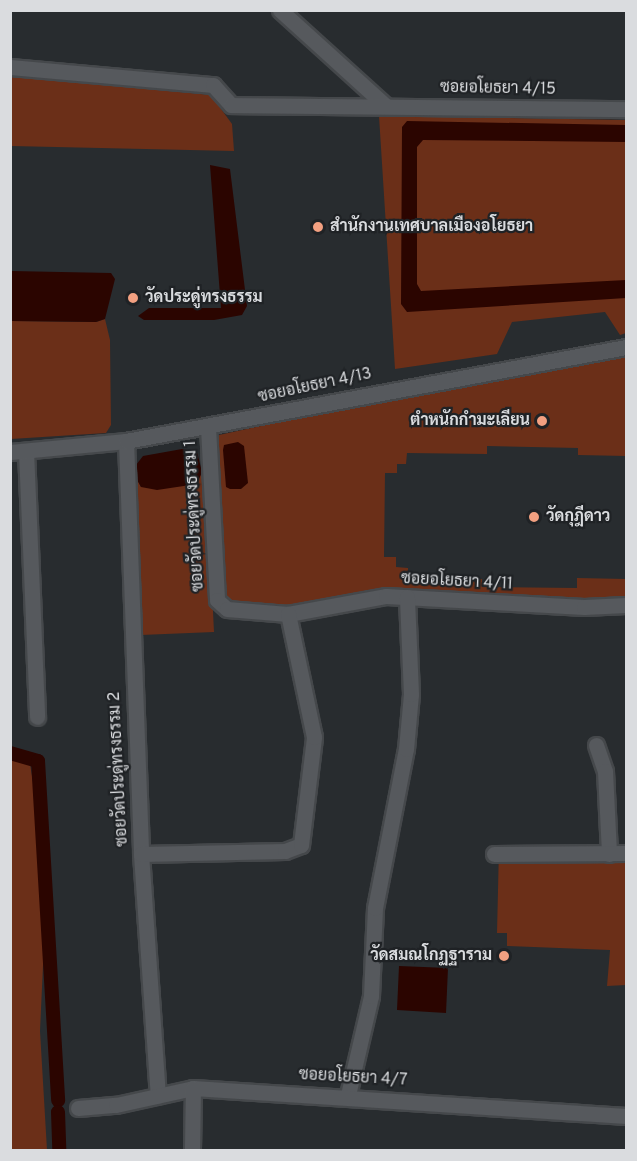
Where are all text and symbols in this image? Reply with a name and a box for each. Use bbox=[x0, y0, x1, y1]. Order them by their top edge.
street label: ซอยอโยธยา 4/15 bbox=[440, 78, 556, 100]
place label: สำนักงานเทศบาลเมืองอโยธยา bbox=[330, 217, 533, 237]
marker: สำนักงานเทศบาลเมืองอโยธยา bbox=[311, 220, 325, 234]
place label: วัดประดู่ทรงธรรม bbox=[145, 288, 263, 308]
marker: วัดประดู่ทรงธรรม bbox=[126, 291, 140, 305]
street label: ซอยอโยธยา 4/13 bbox=[256, 365, 374, 407]
place label: ตำหนักกำมะเลียน bbox=[410, 411, 530, 431]
marker: ตำหนักกำมะเลียน bbox=[535, 414, 549, 428]
street label: ซอยวัดประดู่ทรงธรรม 1 bbox=[181, 440, 209, 592]
place label: วัดกุฎีดาว bbox=[546, 507, 610, 527]
marker: วัดกุฎีดาว bbox=[527, 510, 541, 524]
street label: ซอยอโยธยา 4/11 bbox=[401, 569, 513, 595]
street label: ซอยวัดประดู่ทรงธรรม 2 bbox=[105, 691, 133, 847]
place label: วัดสมณโกฏฐาราม bbox=[370, 946, 492, 966]
marker: วัดสมณโกฏฐาราม bbox=[497, 949, 511, 963]
street label: ซอยอโยธยา 4/7 bbox=[298, 1066, 408, 1090]

